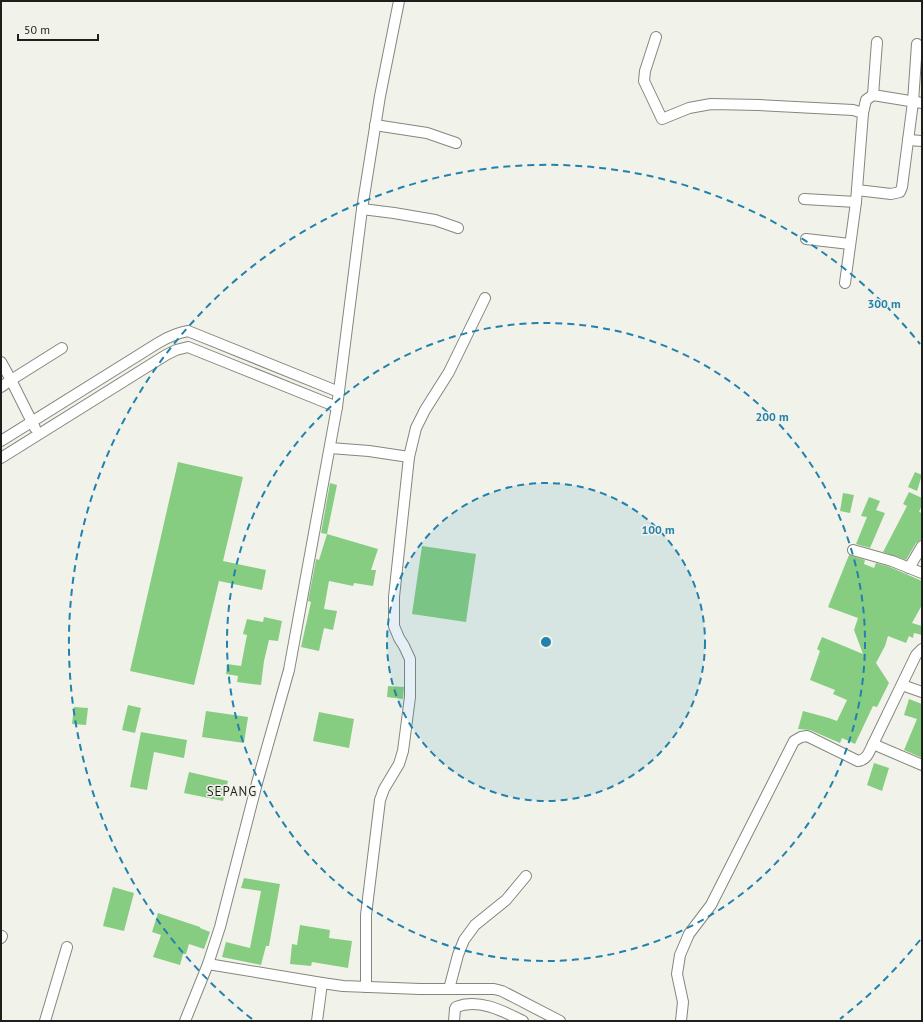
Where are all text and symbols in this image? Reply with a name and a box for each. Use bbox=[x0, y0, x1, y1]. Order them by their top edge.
scale bar bbox=[18, 16, 98, 42]
text: 50 m bbox=[24, 22, 50, 37]
text: 300 m bbox=[867, 296, 901, 311]
text: 200 m bbox=[755, 409, 789, 424]
text: 100 m bbox=[641, 522, 675, 537]
centre of rings bbox=[539, 635, 553, 649]
district label: SEPANG bbox=[207, 783, 257, 800]

